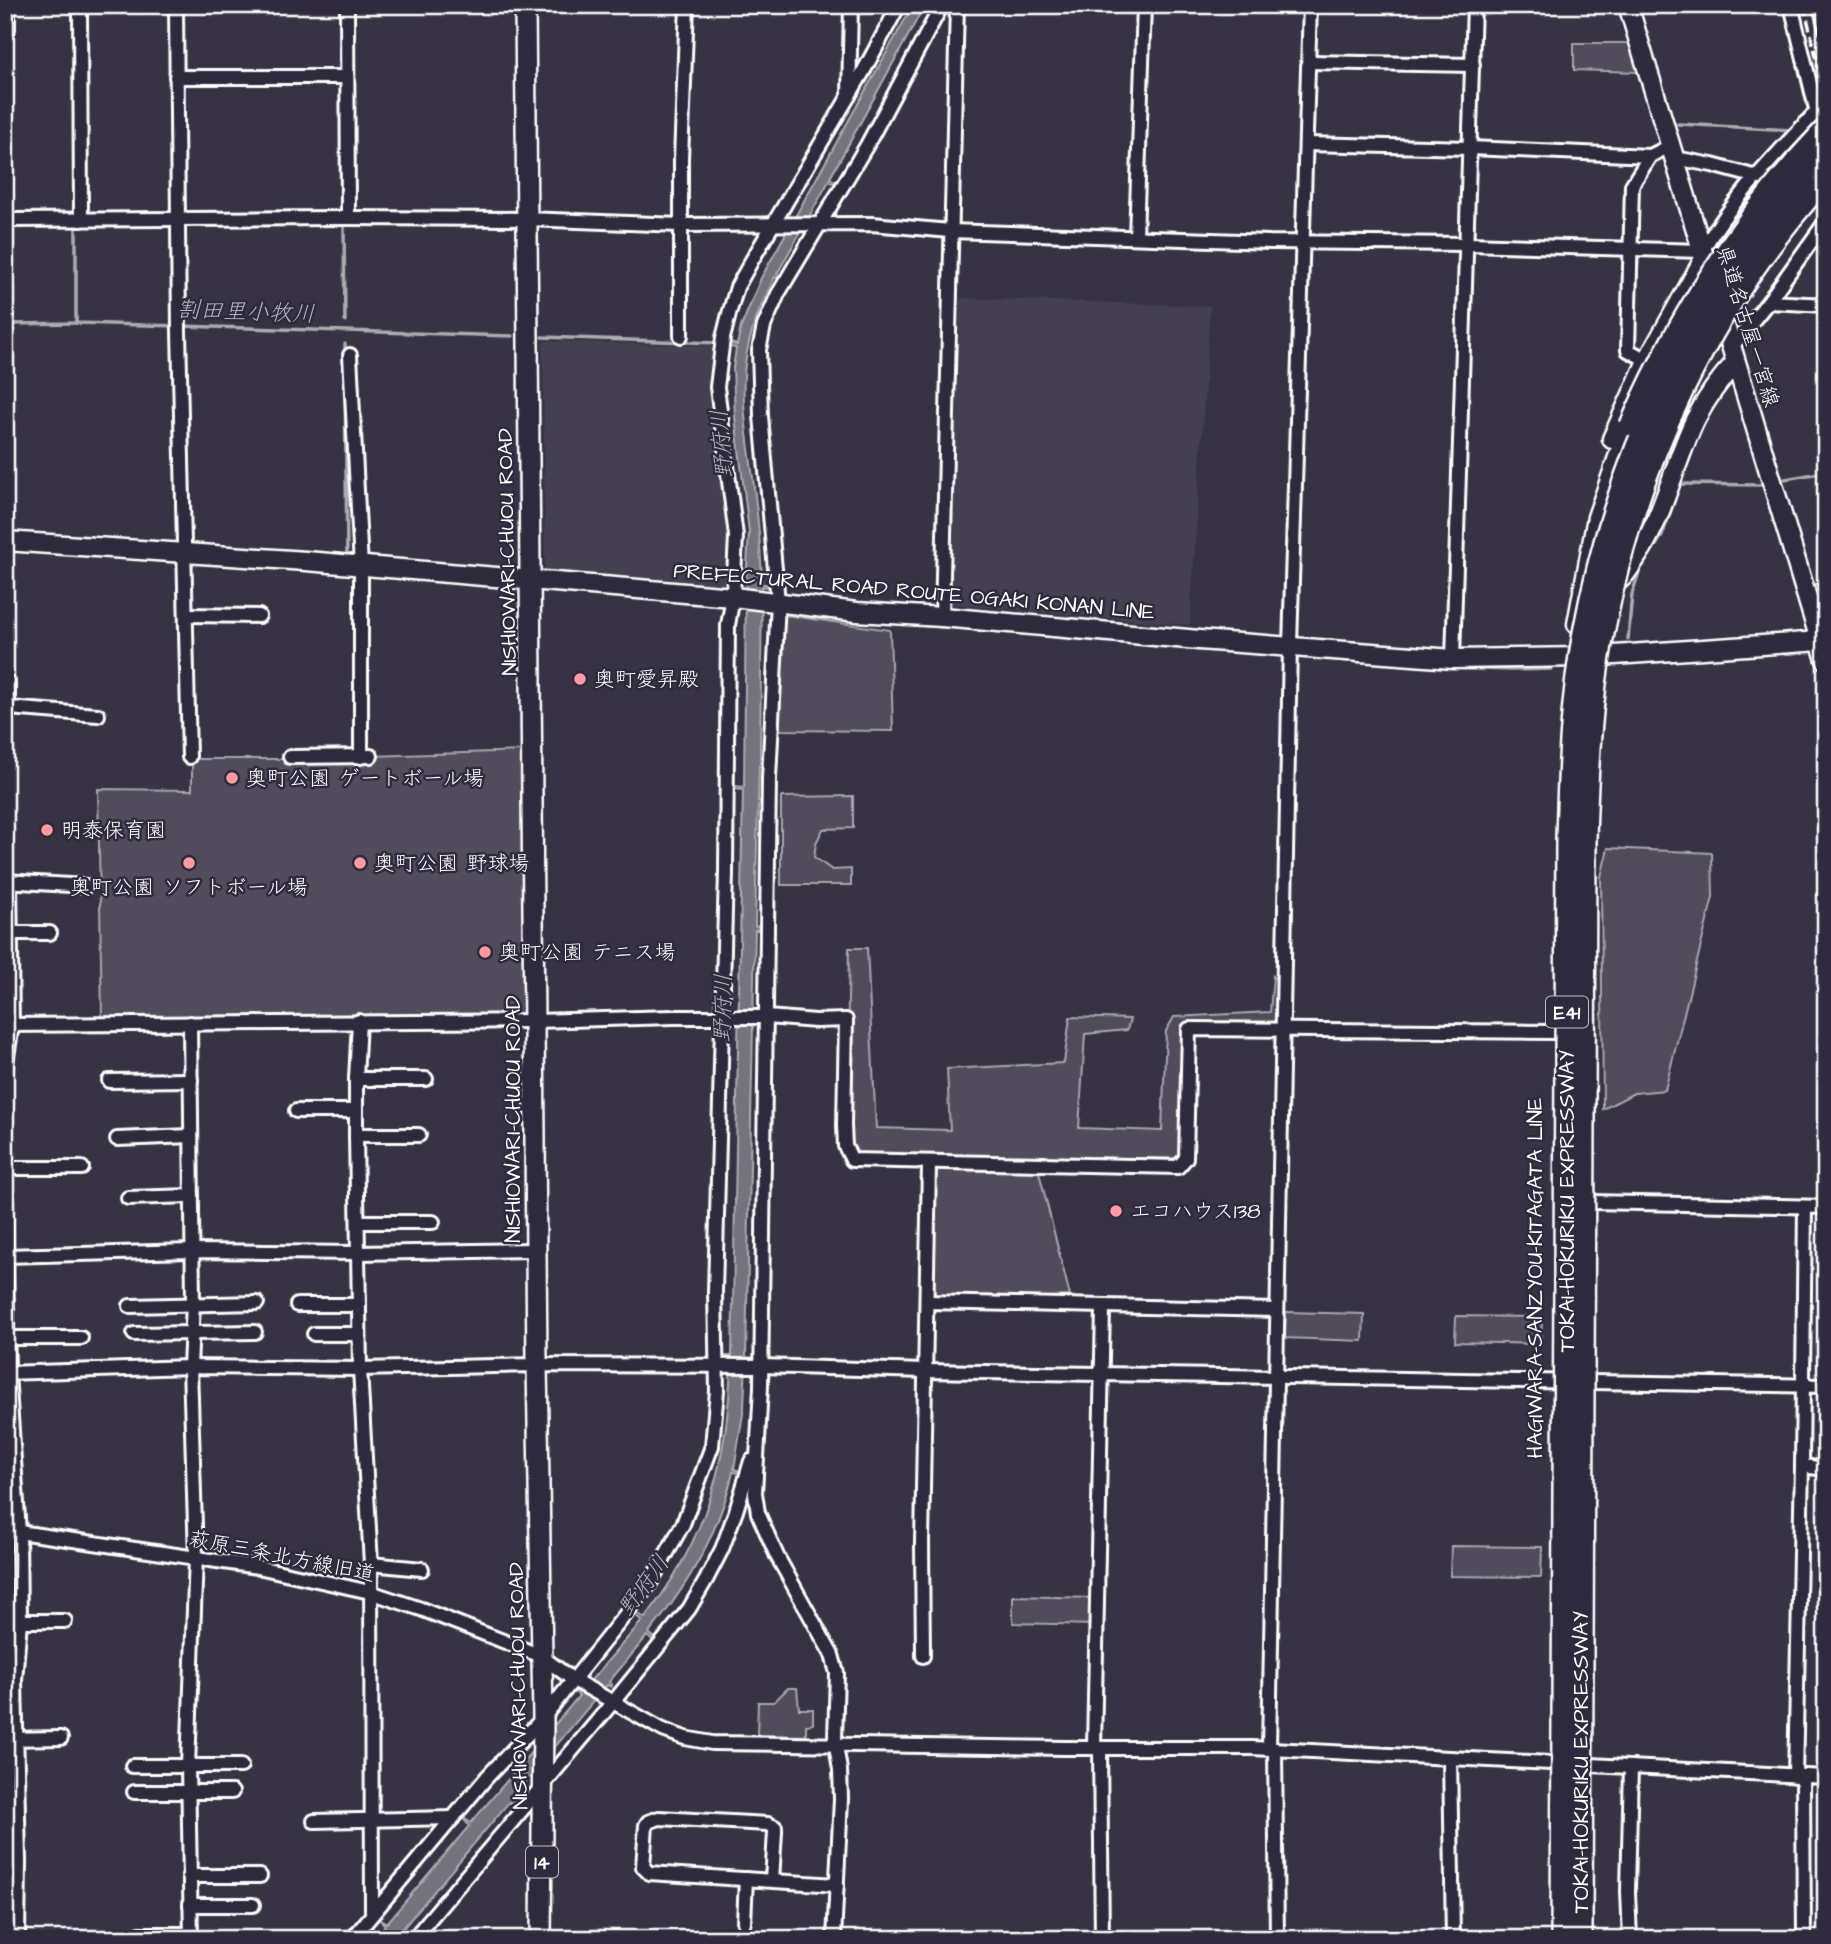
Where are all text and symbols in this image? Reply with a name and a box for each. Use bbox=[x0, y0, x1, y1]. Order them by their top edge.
street label: 県道名古屋一宮線 bbox=[1709, 242, 1786, 411]
water label: 割田里小牧川 bbox=[176, 294, 315, 330]
water label: 野府川 bbox=[703, 408, 741, 480]
street label: NISHIOWARI-CHUOU ROAD bbox=[491, 428, 524, 676]
street label: PREFECTURAL ROAD ROUTE OGAKI KONAN LINE bbox=[672, 556, 1156, 627]
place label: 奥町愛昇殿 bbox=[594, 665, 699, 694]
marker: 奥町愛昇殿 bbox=[572, 671, 588, 687]
place label: 奥町公園 ゲートボール場 bbox=[246, 764, 484, 793]
marker: 奥町公園 ゲートボール場 bbox=[224, 770, 240, 786]
place label: 明泰保育園 bbox=[61, 816, 166, 845]
marker: 明泰保育園 bbox=[39, 822, 55, 838]
place label: 奥町公園 野球場 bbox=[374, 849, 529, 878]
marker: 奥町公園 ソフトボール場 bbox=[181, 855, 197, 871]
marker: 奥町公園 野球場 bbox=[352, 855, 368, 871]
place label: 奥町公園 ソフトボール場 bbox=[70, 873, 308, 902]
place label: 奥町公園 テニス場 bbox=[499, 938, 676, 967]
marker: 奥町公園 テニス場 bbox=[477, 944, 493, 960]
water label: 野府川 bbox=[706, 973, 740, 1043]
street label: NISHIOWARI-CHUOU ROAD bbox=[499, 995, 528, 1243]
road number: E41 bbox=[1546, 996, 1588, 1028]
street label: TOKAI-HOKURIKU EXPRESSWAY bbox=[1553, 1050, 1582, 1352]
street label: HAGIWARA-SANZYOU-KITAGATA LINE bbox=[1521, 1097, 1550, 1458]
place label: エコハウス138 bbox=[1130, 1197, 1261, 1226]
marker: エコハウス138 bbox=[1108, 1203, 1124, 1219]
street label: 萩原三条北方線旧道 bbox=[186, 1524, 377, 1589]
water label: 野府川 bbox=[610, 1548, 677, 1623]
street label: NISHIOWARI-CHUOU ROAD bbox=[502, 1562, 535, 1810]
street label: TOKAI-HOKURIKU EXPRESSWAY bbox=[1567, 1611, 1596, 1913]
road number: 14 bbox=[526, 1846, 558, 1878]

